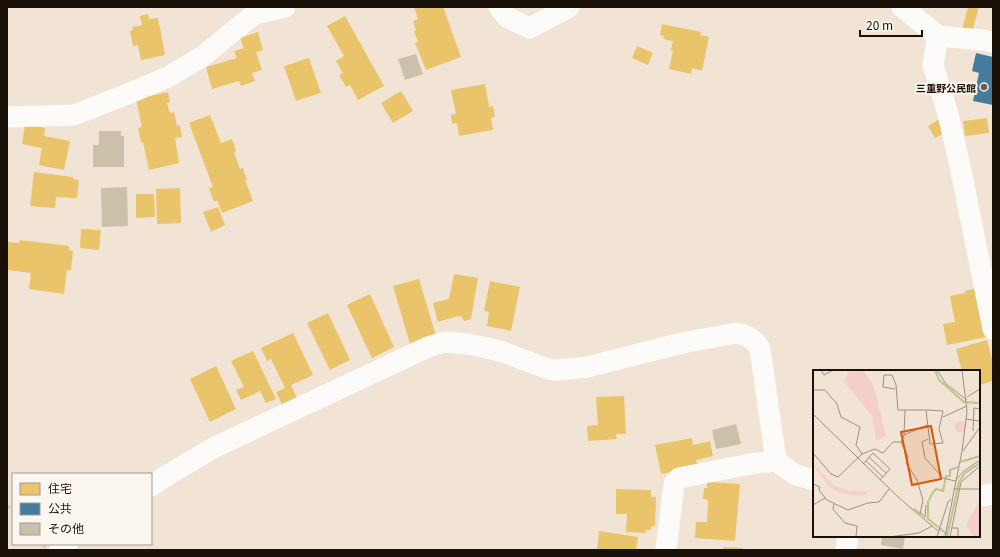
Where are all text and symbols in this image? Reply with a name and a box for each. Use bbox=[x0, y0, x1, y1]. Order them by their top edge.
scale bar bbox=[860, 12, 922, 38]
text: 20 m bbox=[866, 16, 893, 33]
place label: 三重野公民館 bbox=[916, 80, 976, 95]
marker: 三重野公民館 bbox=[979, 82, 989, 92]
inset map bbox=[813, 370, 980, 537]
legend bbox=[12, 473, 152, 545]
text: 住宅 bbox=[48, 479, 72, 496]
text: 公共 bbox=[48, 499, 72, 516]
text: その他 bbox=[48, 519, 84, 536]

